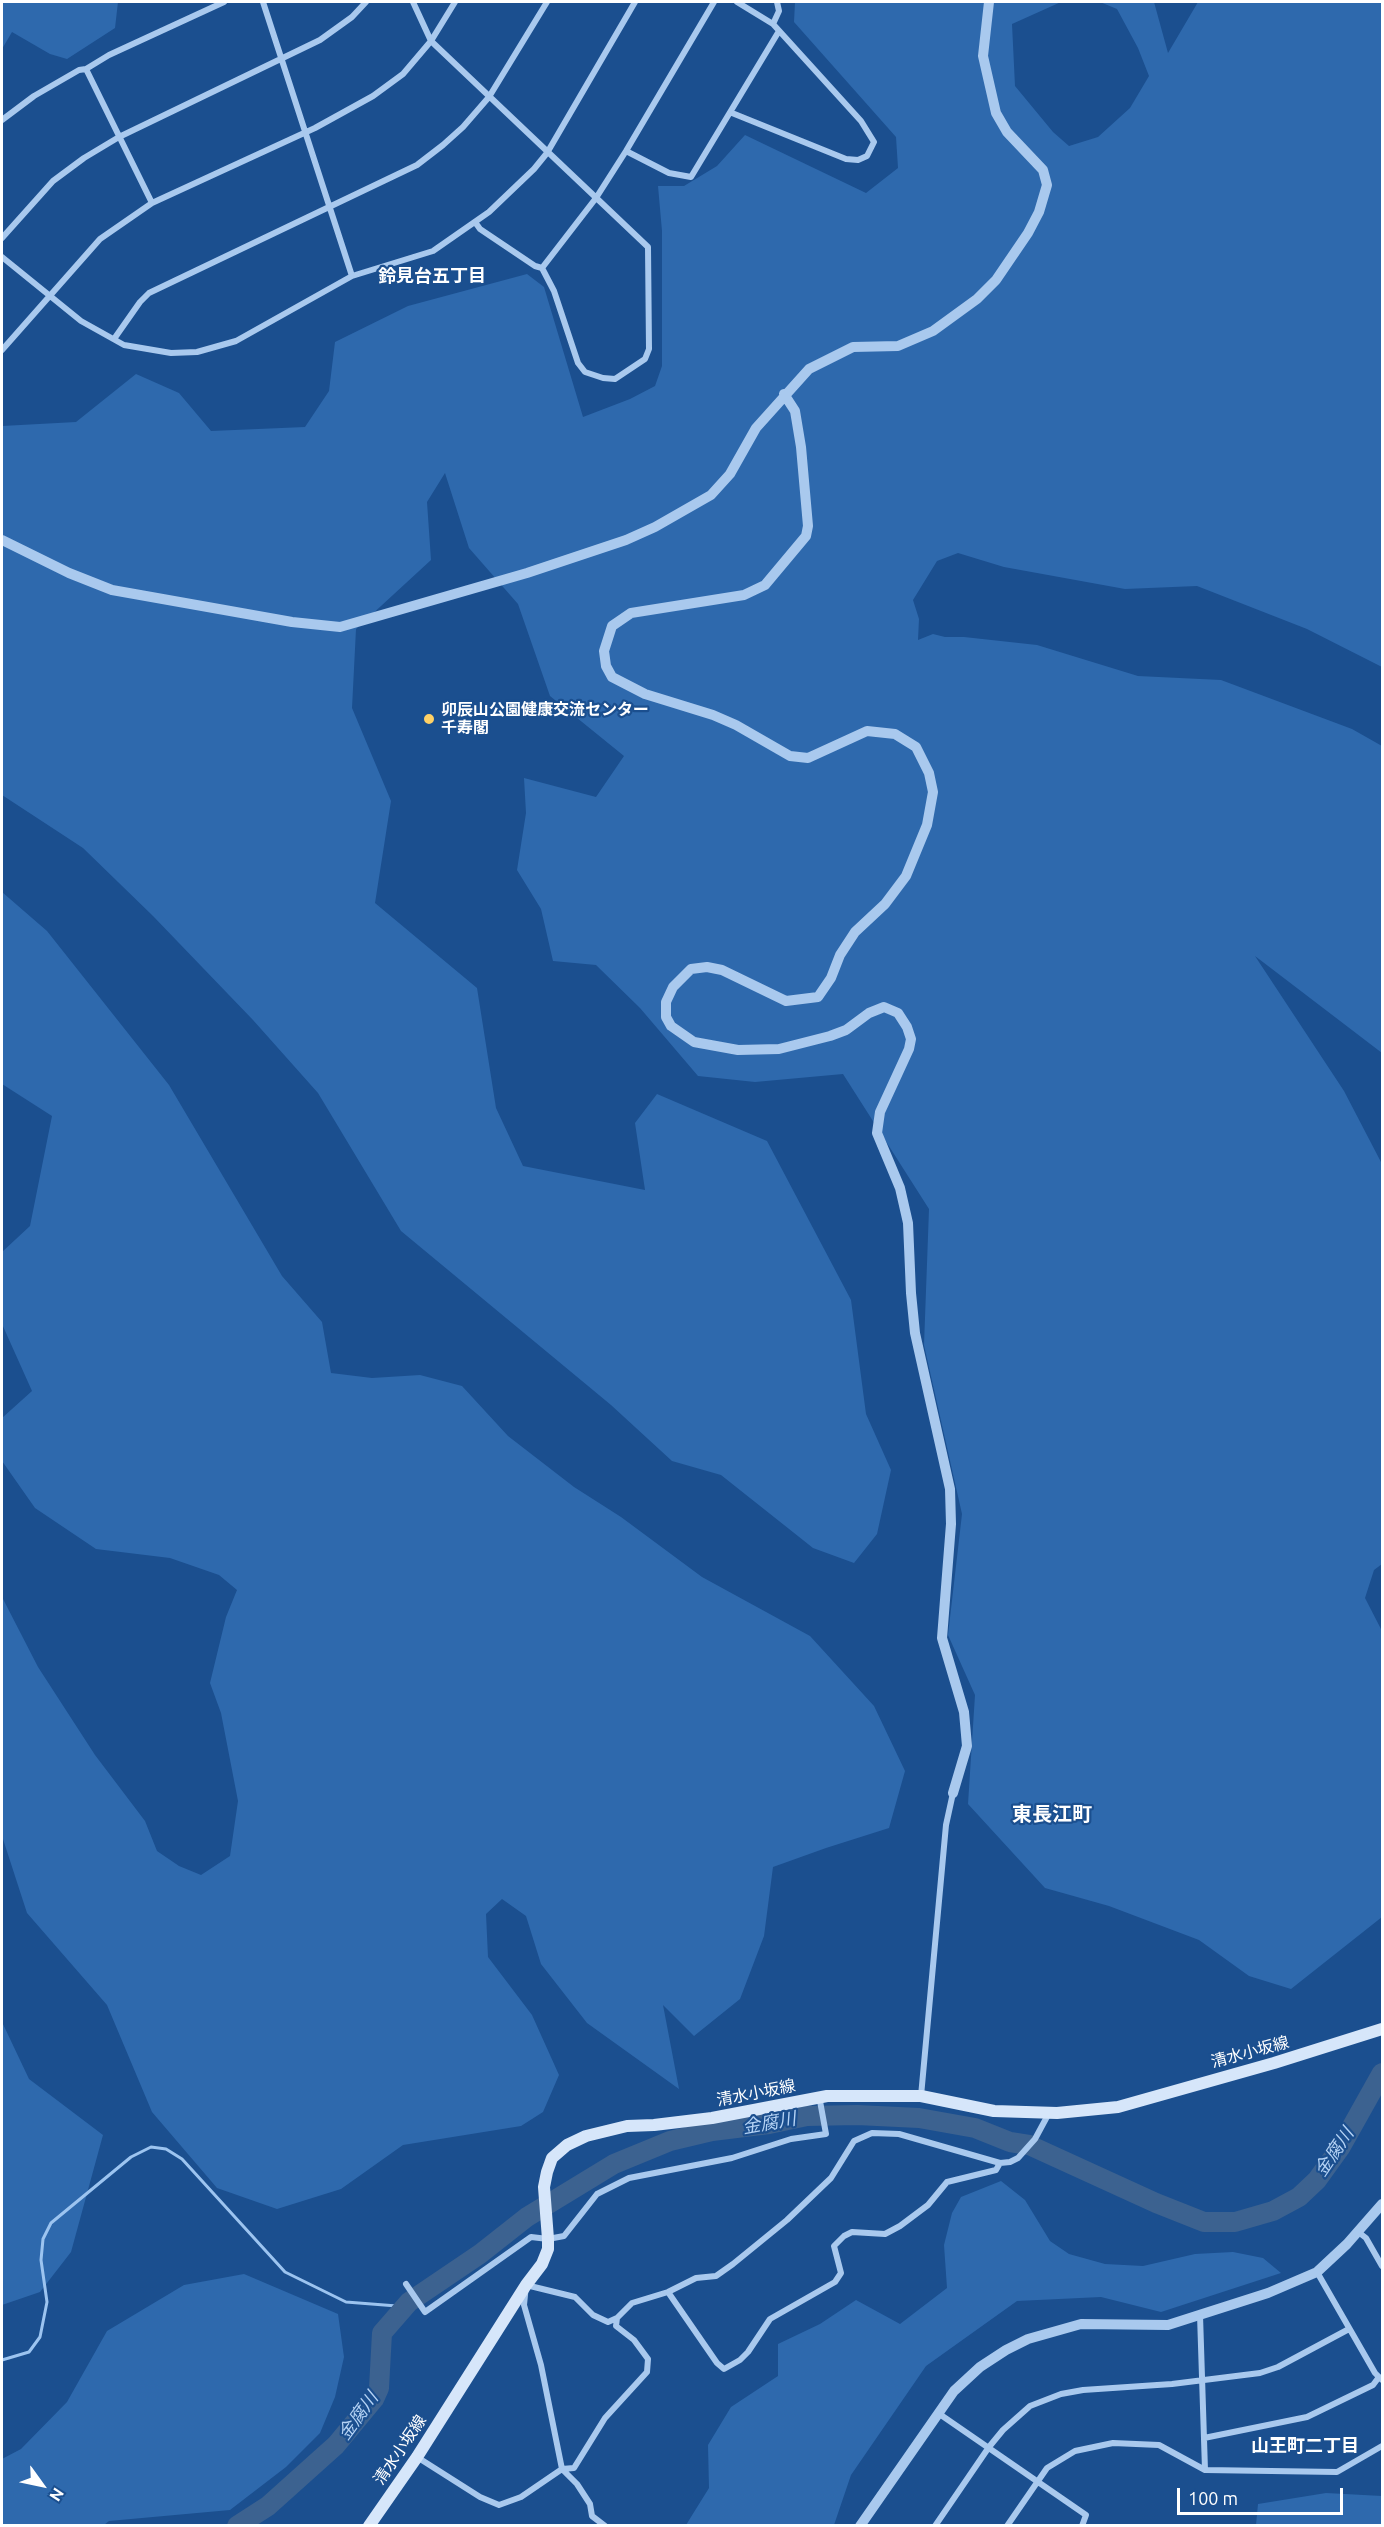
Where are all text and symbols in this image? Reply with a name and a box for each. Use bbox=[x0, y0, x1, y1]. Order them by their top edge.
district label: 鈴見台五丁目 bbox=[378, 265, 486, 287]
place label: 卯辰山公園健康交流センター 千寿閣 bbox=[441, 700, 649, 738]
marker: 卯辰山公園健康交流センター 千寿閣 bbox=[422, 712, 436, 726]
district label: 東長江町 bbox=[1012, 1802, 1092, 1826]
street label: 清水小坂線 bbox=[1209, 2032, 1291, 2072]
street label: 清水小坂線 bbox=[715, 2076, 797, 2110]
water label: 金腐川 bbox=[741, 2108, 797, 2138]
water label: 金腐川 bbox=[1310, 2124, 1358, 2180]
water label: 金腐川 bbox=[333, 2388, 383, 2444]
street label: 清水小坂線 bbox=[370, 2411, 430, 2489]
district label: 山王町二丁目 bbox=[1251, 2435, 1359, 2457]
north arrow bbox=[12, 2455, 72, 2515]
scale bar bbox=[1180, 2476, 1346, 2514]
text: N bbox=[46, 2485, 68, 2505]
text: 100 m bbox=[1188, 2488, 1238, 2508]

